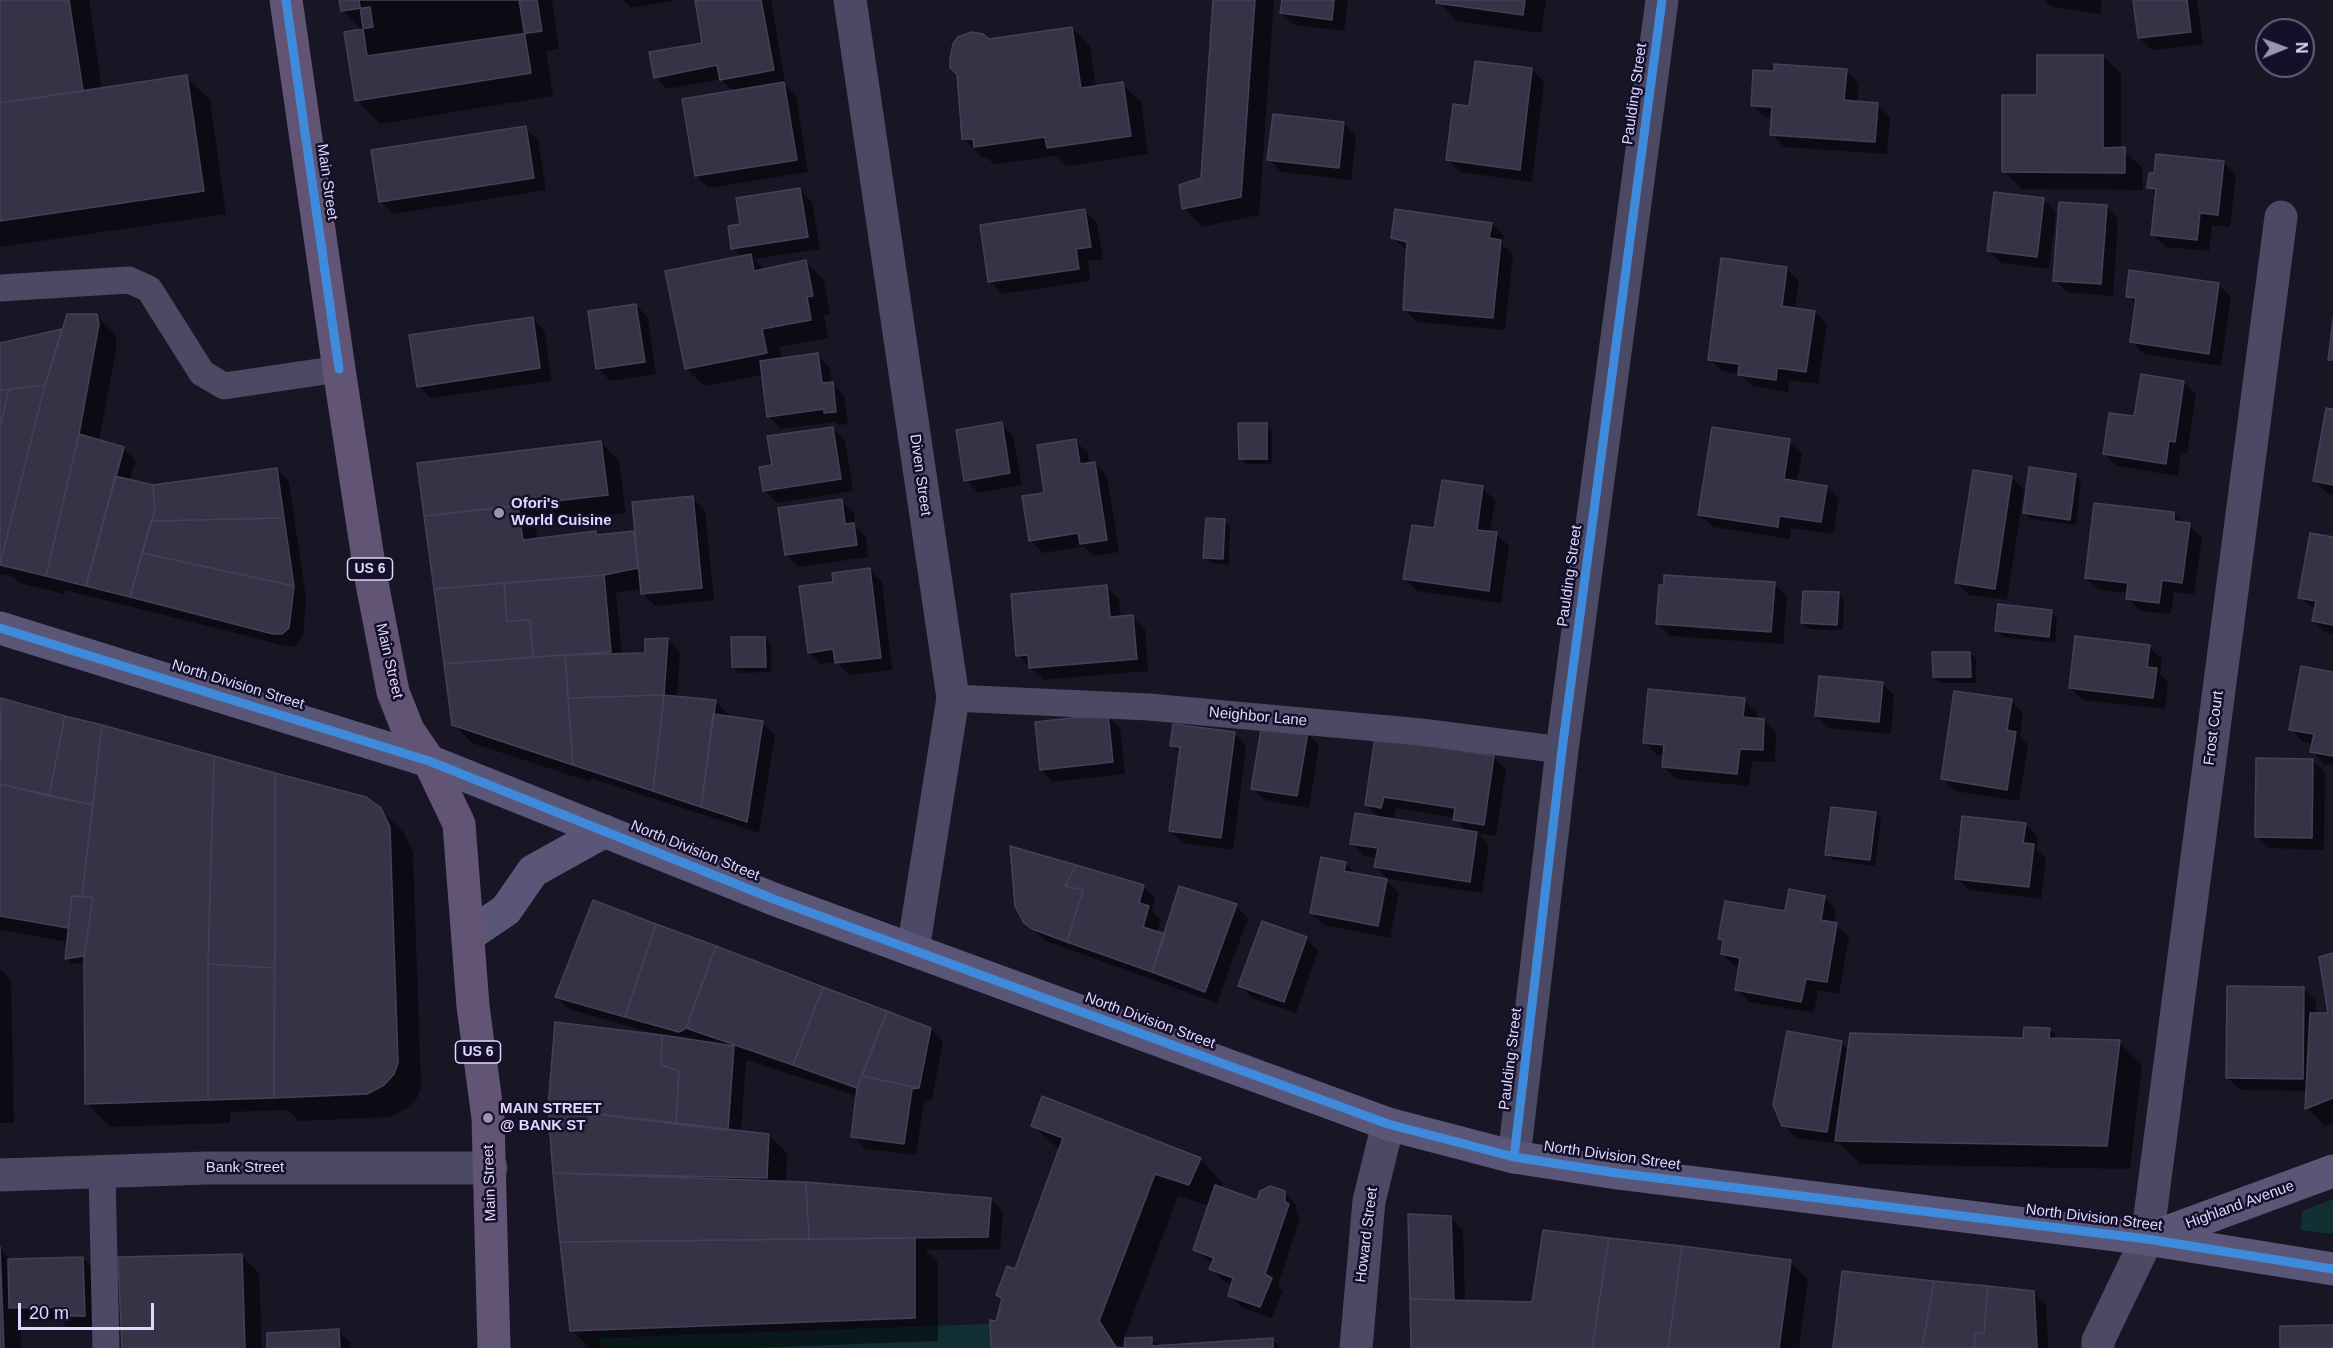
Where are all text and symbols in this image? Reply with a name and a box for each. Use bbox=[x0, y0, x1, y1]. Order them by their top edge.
north arrow bbox=[2255, 18, 2315, 78]
street label: Paulding Street bbox=[1619, 42, 1651, 146]
text: N bbox=[2293, 42, 2310, 54]
street label: Main Street bbox=[313, 143, 341, 221]
street label: Diven Street bbox=[905, 433, 935, 517]
place label: Ofori's World Cuisine bbox=[511, 495, 612, 530]
marker: Ofori's World Cuisine bbox=[492, 506, 506, 520]
street label: Paulding Street bbox=[1554, 524, 1586, 628]
road number: US 6 bbox=[348, 558, 392, 580]
street label: Main Street bbox=[372, 622, 406, 700]
street label: North Division Street bbox=[170, 656, 306, 714]
street label: Frost Court bbox=[2200, 690, 2228, 766]
street label: Neighbor Lane bbox=[1208, 704, 1308, 730]
street label: North Division Street bbox=[628, 817, 762, 885]
street label: North Division Street bbox=[1082, 989, 1218, 1053]
street label: Paulding Street bbox=[1496, 1007, 1526, 1111]
road number: US 6 bbox=[456, 1041, 500, 1063]
place label: MAIN STREET @ BANK ST bbox=[500, 1100, 602, 1135]
marker: MAIN STREET @ BANK ST bbox=[481, 1111, 495, 1125]
street label: North Division Street bbox=[1543, 1138, 1681, 1174]
street label: Main Street bbox=[480, 1144, 500, 1222]
street label: Bank Street bbox=[206, 1159, 284, 1177]
street label: Highland Avenue bbox=[2183, 1177, 2297, 1233]
street label: Howard Street bbox=[1352, 1186, 1382, 1284]
street label: North Division Street bbox=[2025, 1201, 2163, 1235]
scale bar bbox=[21, 1291, 158, 1329]
text: 20 m bbox=[29, 1303, 69, 1323]

